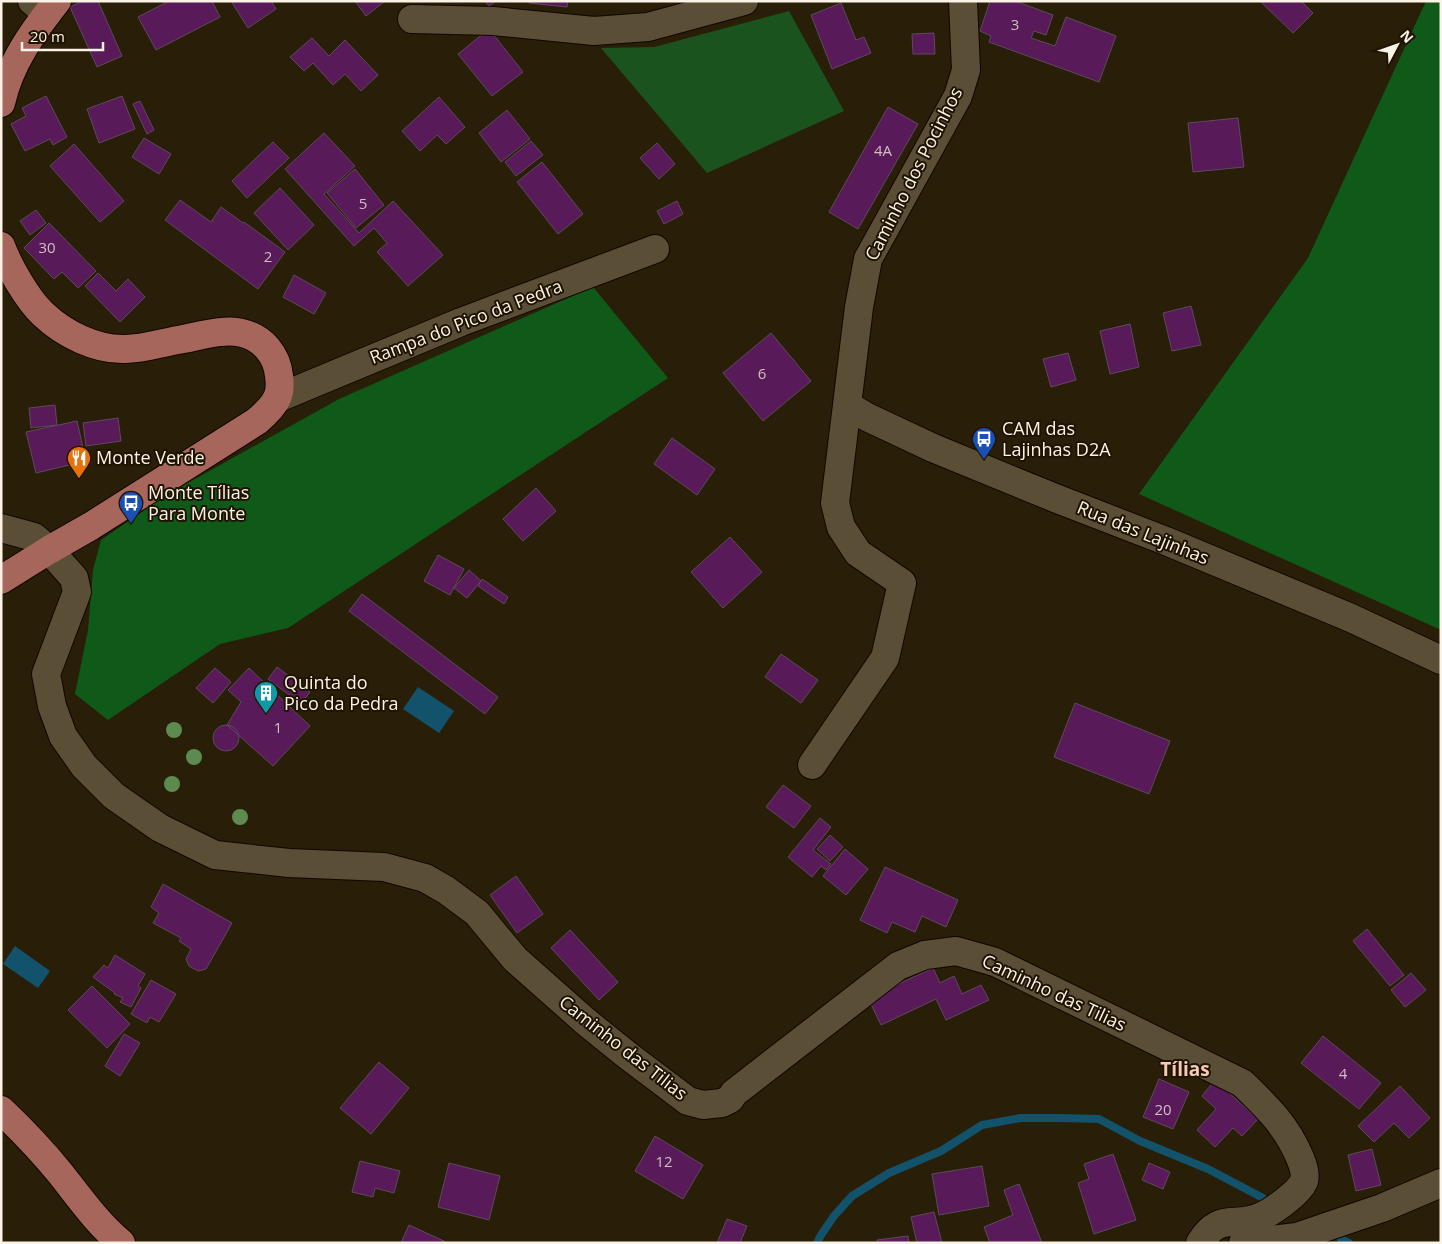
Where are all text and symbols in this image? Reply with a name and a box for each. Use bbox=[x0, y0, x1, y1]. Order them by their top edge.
house number: 3 bbox=[1011, 14, 1019, 34]
scale bar bbox=[22, 20, 104, 52]
north arrow bbox=[1372, 20, 1422, 70]
text: 20 m bbox=[30, 26, 65, 46]
text: N bbox=[1396, 26, 1418, 47]
street label: Caminho dos Pocinhos bbox=[859, 83, 967, 264]
house number: 4A bbox=[874, 140, 893, 160]
house number: 5 bbox=[359, 193, 367, 213]
house number: 30 bbox=[38, 237, 56, 257]
house number: 2 bbox=[264, 246, 272, 266]
street label: Rampa do Pico da Pedra bbox=[366, 273, 565, 369]
house number: 6 bbox=[758, 363, 766, 383]
place label: CAM das Lajinhas D2A bbox=[1002, 416, 1111, 461]
bus stop icon: CAM das Lajinhas D2A bbox=[971, 426, 997, 460]
restaurant icon: Monte Verde bbox=[66, 445, 92, 479]
place label: Monte Verde bbox=[96, 445, 205, 469]
place label: Monte Tílias Para Monte bbox=[148, 480, 249, 525]
bus stop icon: Monte Tílias Para Monte bbox=[118, 490, 144, 524]
street label: Rua das Lajinhas bbox=[1074, 495, 1213, 569]
place label: Quinta do Pico da Pedra bbox=[284, 670, 399, 715]
building icon: Quinta do Pico da Pedra bbox=[253, 680, 279, 714]
house number: 1 bbox=[274, 717, 282, 737]
street label: Caminho das Tilias bbox=[978, 948, 1130, 1036]
street label: Caminho das Tilias bbox=[555, 990, 693, 1105]
district label: Tílias bbox=[1160, 1056, 1210, 1082]
house number: 4 bbox=[1339, 1063, 1348, 1083]
house number: 20 bbox=[1154, 1099, 1172, 1119]
house number: 12 bbox=[655, 1151, 673, 1171]

